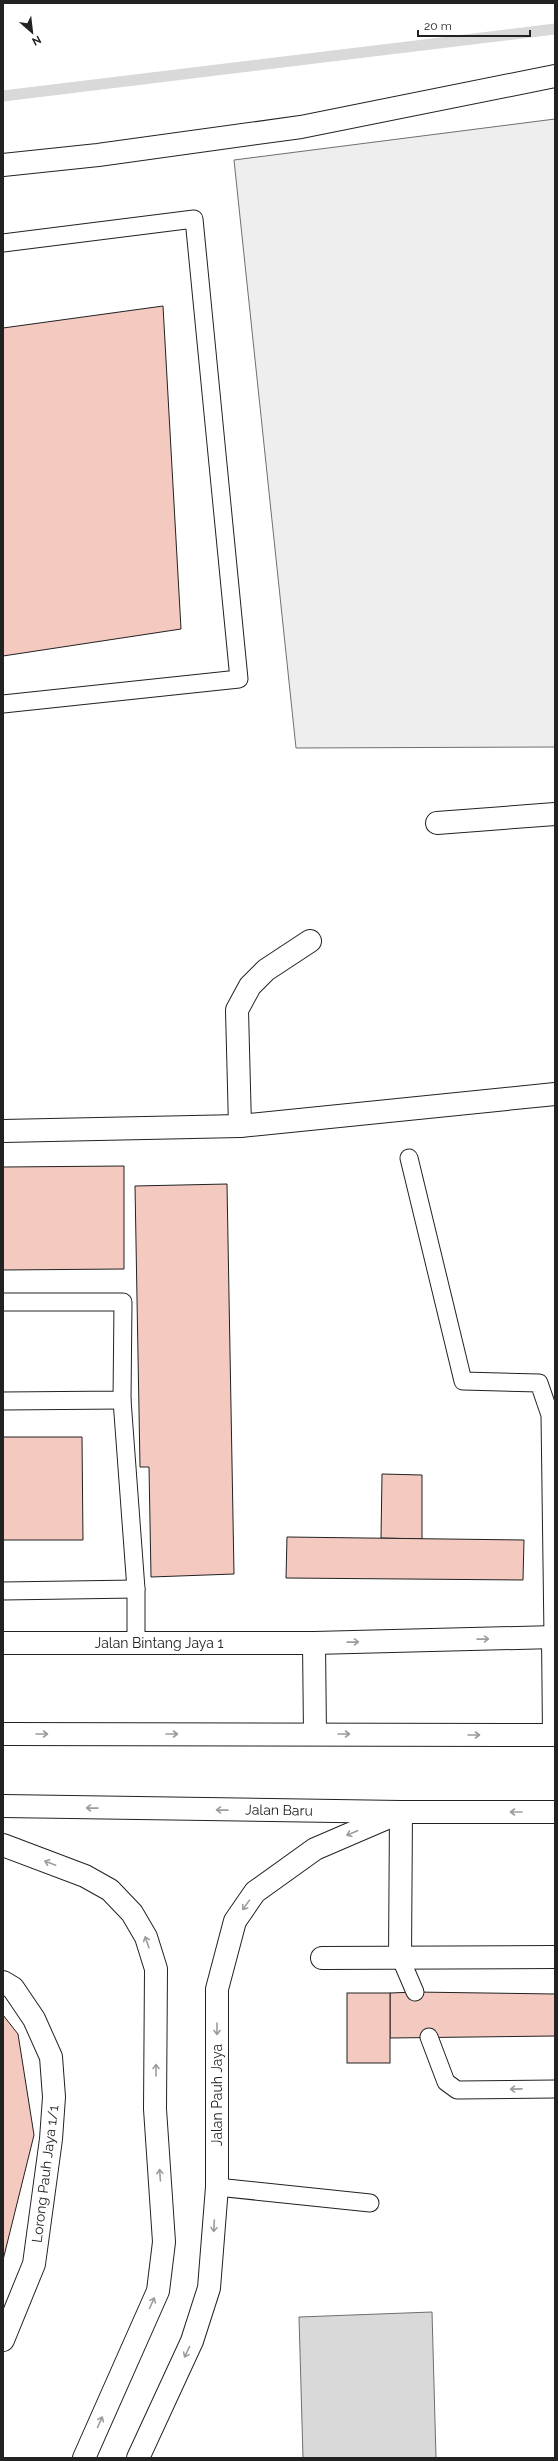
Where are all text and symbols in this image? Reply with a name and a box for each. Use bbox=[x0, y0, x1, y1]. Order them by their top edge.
north arrow bbox=[12, 12, 52, 52]
scale bar bbox=[418, 12, 530, 38]
text: 20 m bbox=[424, 19, 452, 33]
text: N bbox=[30, 33, 43, 48]
street label: Jalan Bintang Jaya 1 bbox=[95, 1635, 223, 1651]
one-way arrow bbox=[476, 1635, 489, 1643]
one-way arrow bbox=[346, 1638, 359, 1646]
one-way arrow bbox=[35, 1730, 48, 1738]
one-way arrow bbox=[165, 1730, 178, 1738]
one-way arrow bbox=[337, 1730, 350, 1738]
one-way arrow bbox=[467, 1731, 480, 1739]
street label: Jalan Baru bbox=[245, 1801, 313, 1819]
one-way arrow bbox=[86, 1804, 99, 1812]
one-way arrow bbox=[216, 1806, 229, 1813]
one-way arrow bbox=[510, 1808, 523, 1816]
one-way arrow bbox=[347, 1830, 359, 1837]
one-way arrow bbox=[45, 1858, 57, 1866]
one-way arrow bbox=[242, 1899, 250, 1910]
one-way arrow bbox=[143, 1935, 150, 1948]
one-way arrow bbox=[213, 2022, 221, 2035]
street label: Jalan Pauh Jaya bbox=[209, 2044, 225, 2146]
one-way arrow bbox=[152, 2064, 160, 2077]
one-way arrow bbox=[510, 2085, 523, 2093]
street label: Lorong Pauh Jaya 1/1 bbox=[29, 2104, 61, 2244]
one-way arrow bbox=[156, 2169, 163, 2182]
one-way arrow bbox=[211, 2219, 218, 2232]
one-way arrow bbox=[149, 2298, 157, 2310]
one-way arrow bbox=[183, 2346, 190, 2358]
one-way arrow bbox=[97, 2417, 104, 2429]

